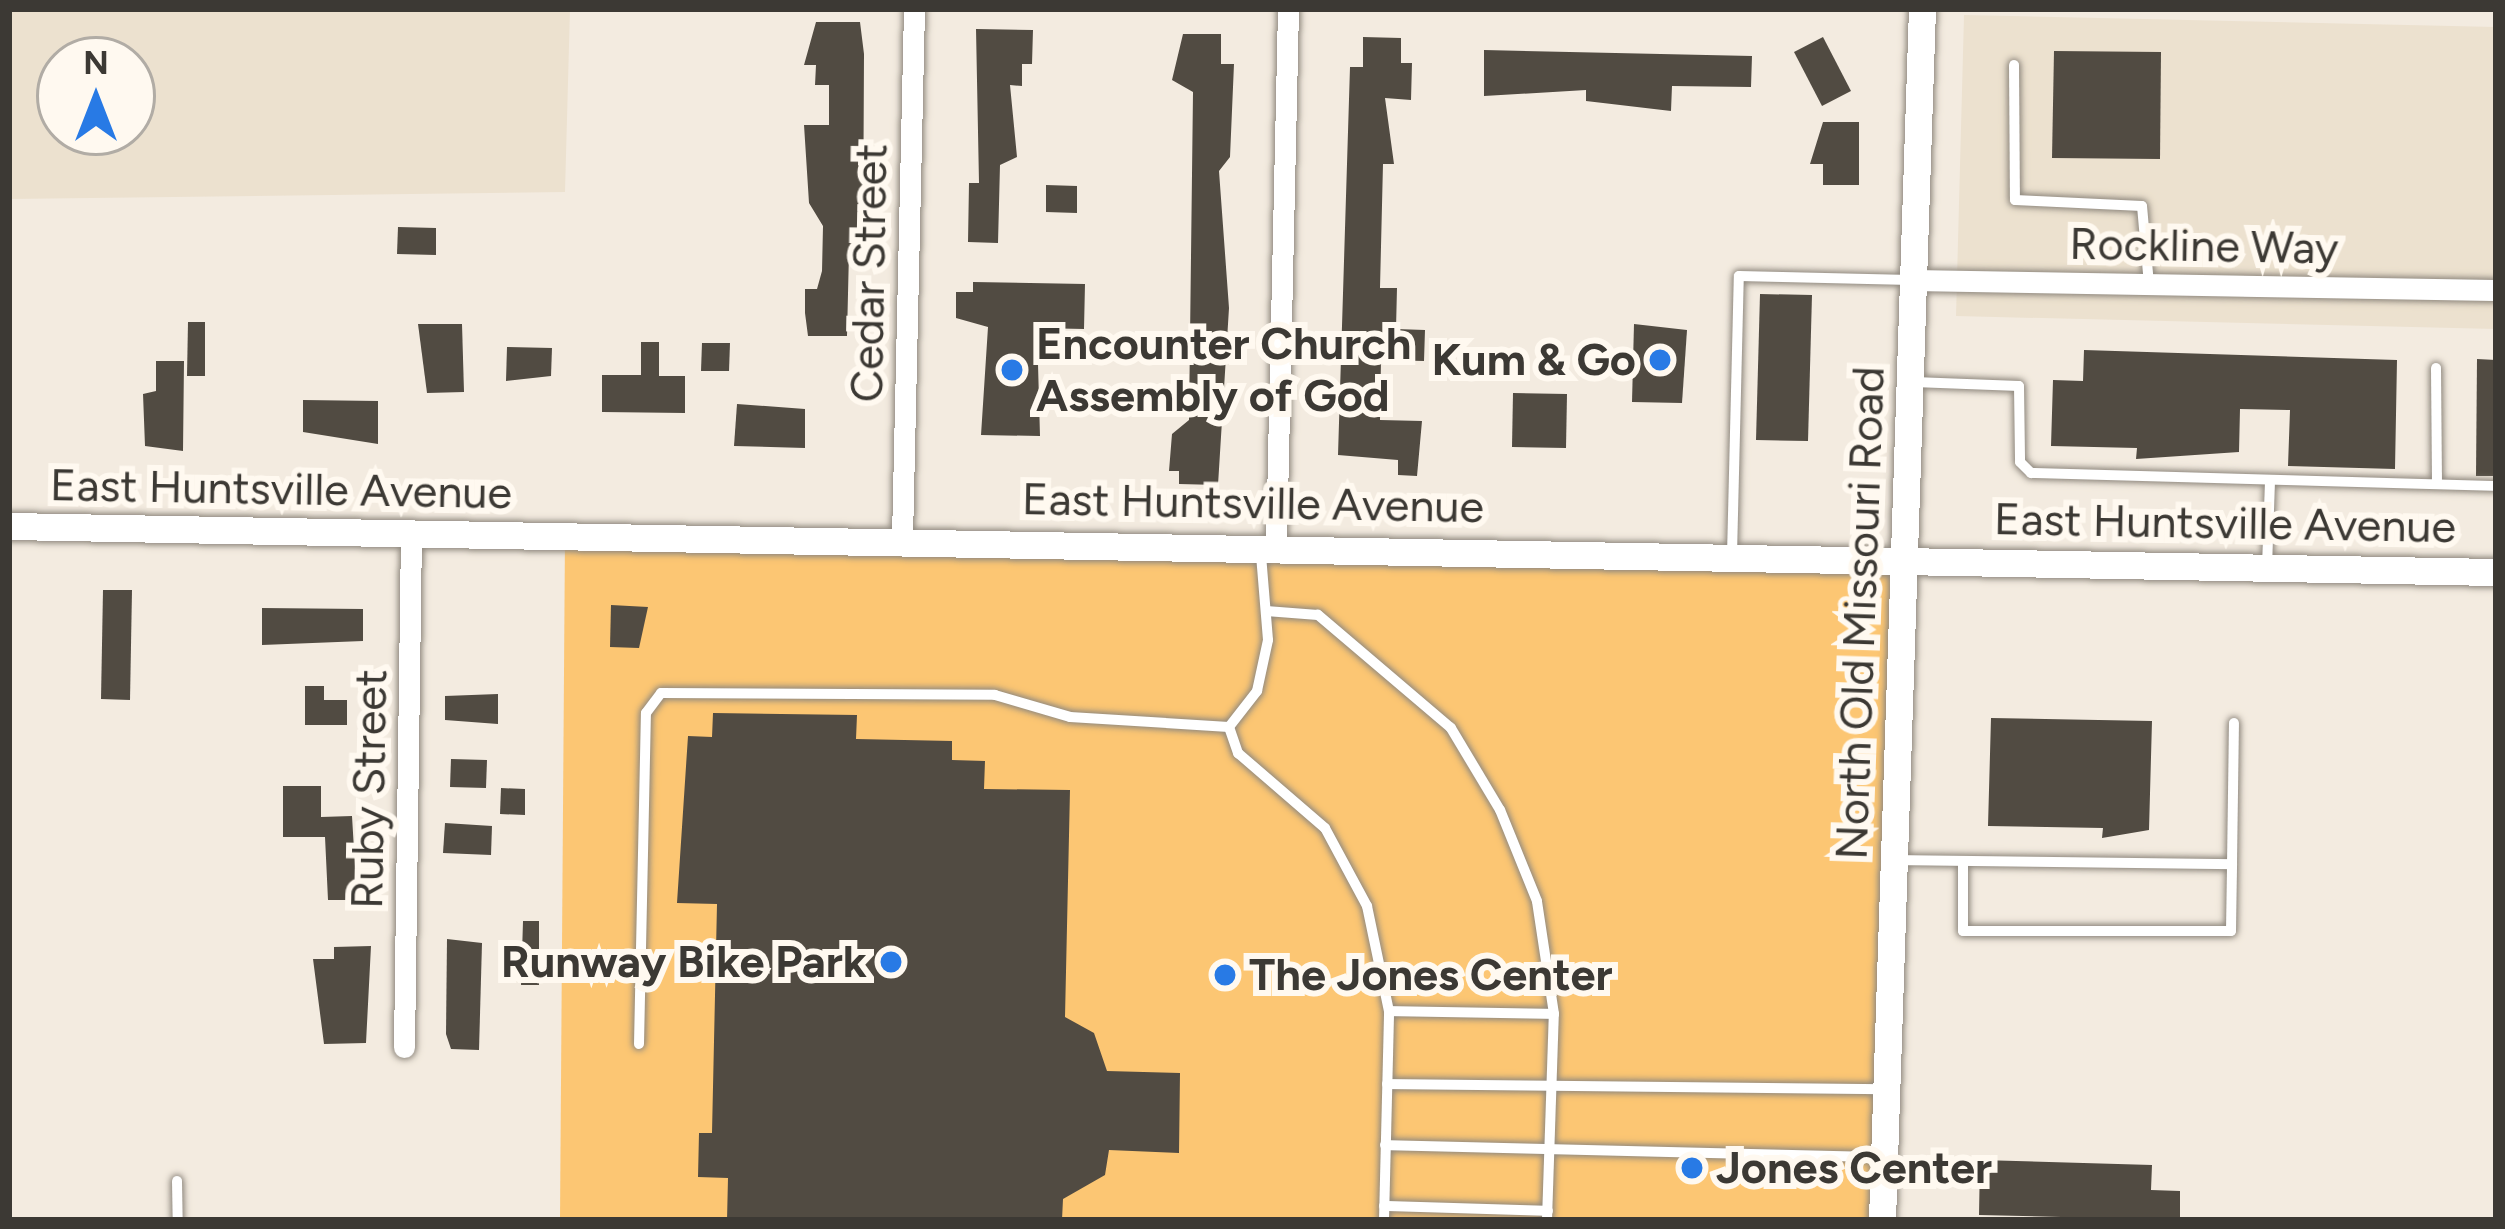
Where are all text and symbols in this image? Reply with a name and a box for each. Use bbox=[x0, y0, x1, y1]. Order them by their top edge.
north arrow bbox=[36, 36, 156, 156]
text: N bbox=[83, 43, 109, 82]
street label: Cedar Street bbox=[840, 143, 898, 403]
street label: Rockline Way bbox=[2069, 217, 2339, 275]
place label: Encounter Church Assembly of God bbox=[1036, 317, 1411, 423]
place label: Kum & Go bbox=[1431, 333, 1636, 387]
marker: Kum & Go bbox=[1647, 347, 1673, 373]
marker: Encounter Church Assembly of God bbox=[999, 357, 1025, 383]
street label: North Old Missouri Road bbox=[1824, 365, 1896, 861]
street label: East Huntsville Avenue bbox=[49, 458, 513, 520]
street label: East Huntsville Avenue bbox=[1021, 472, 1485, 534]
street label: East Huntsville Avenue bbox=[1993, 492, 2457, 554]
street label: Ruby Street bbox=[340, 669, 398, 909]
place label: Runway Bike Park bbox=[501, 935, 867, 989]
place label: The Jones Center bbox=[1249, 948, 1613, 1002]
marker: Runway Bike Park bbox=[878, 949, 904, 975]
marker: The Jones Center bbox=[1212, 962, 1238, 988]
place label: Jones Center bbox=[1716, 1141, 1992, 1195]
marker: Jones Center bbox=[1679, 1155, 1705, 1181]

